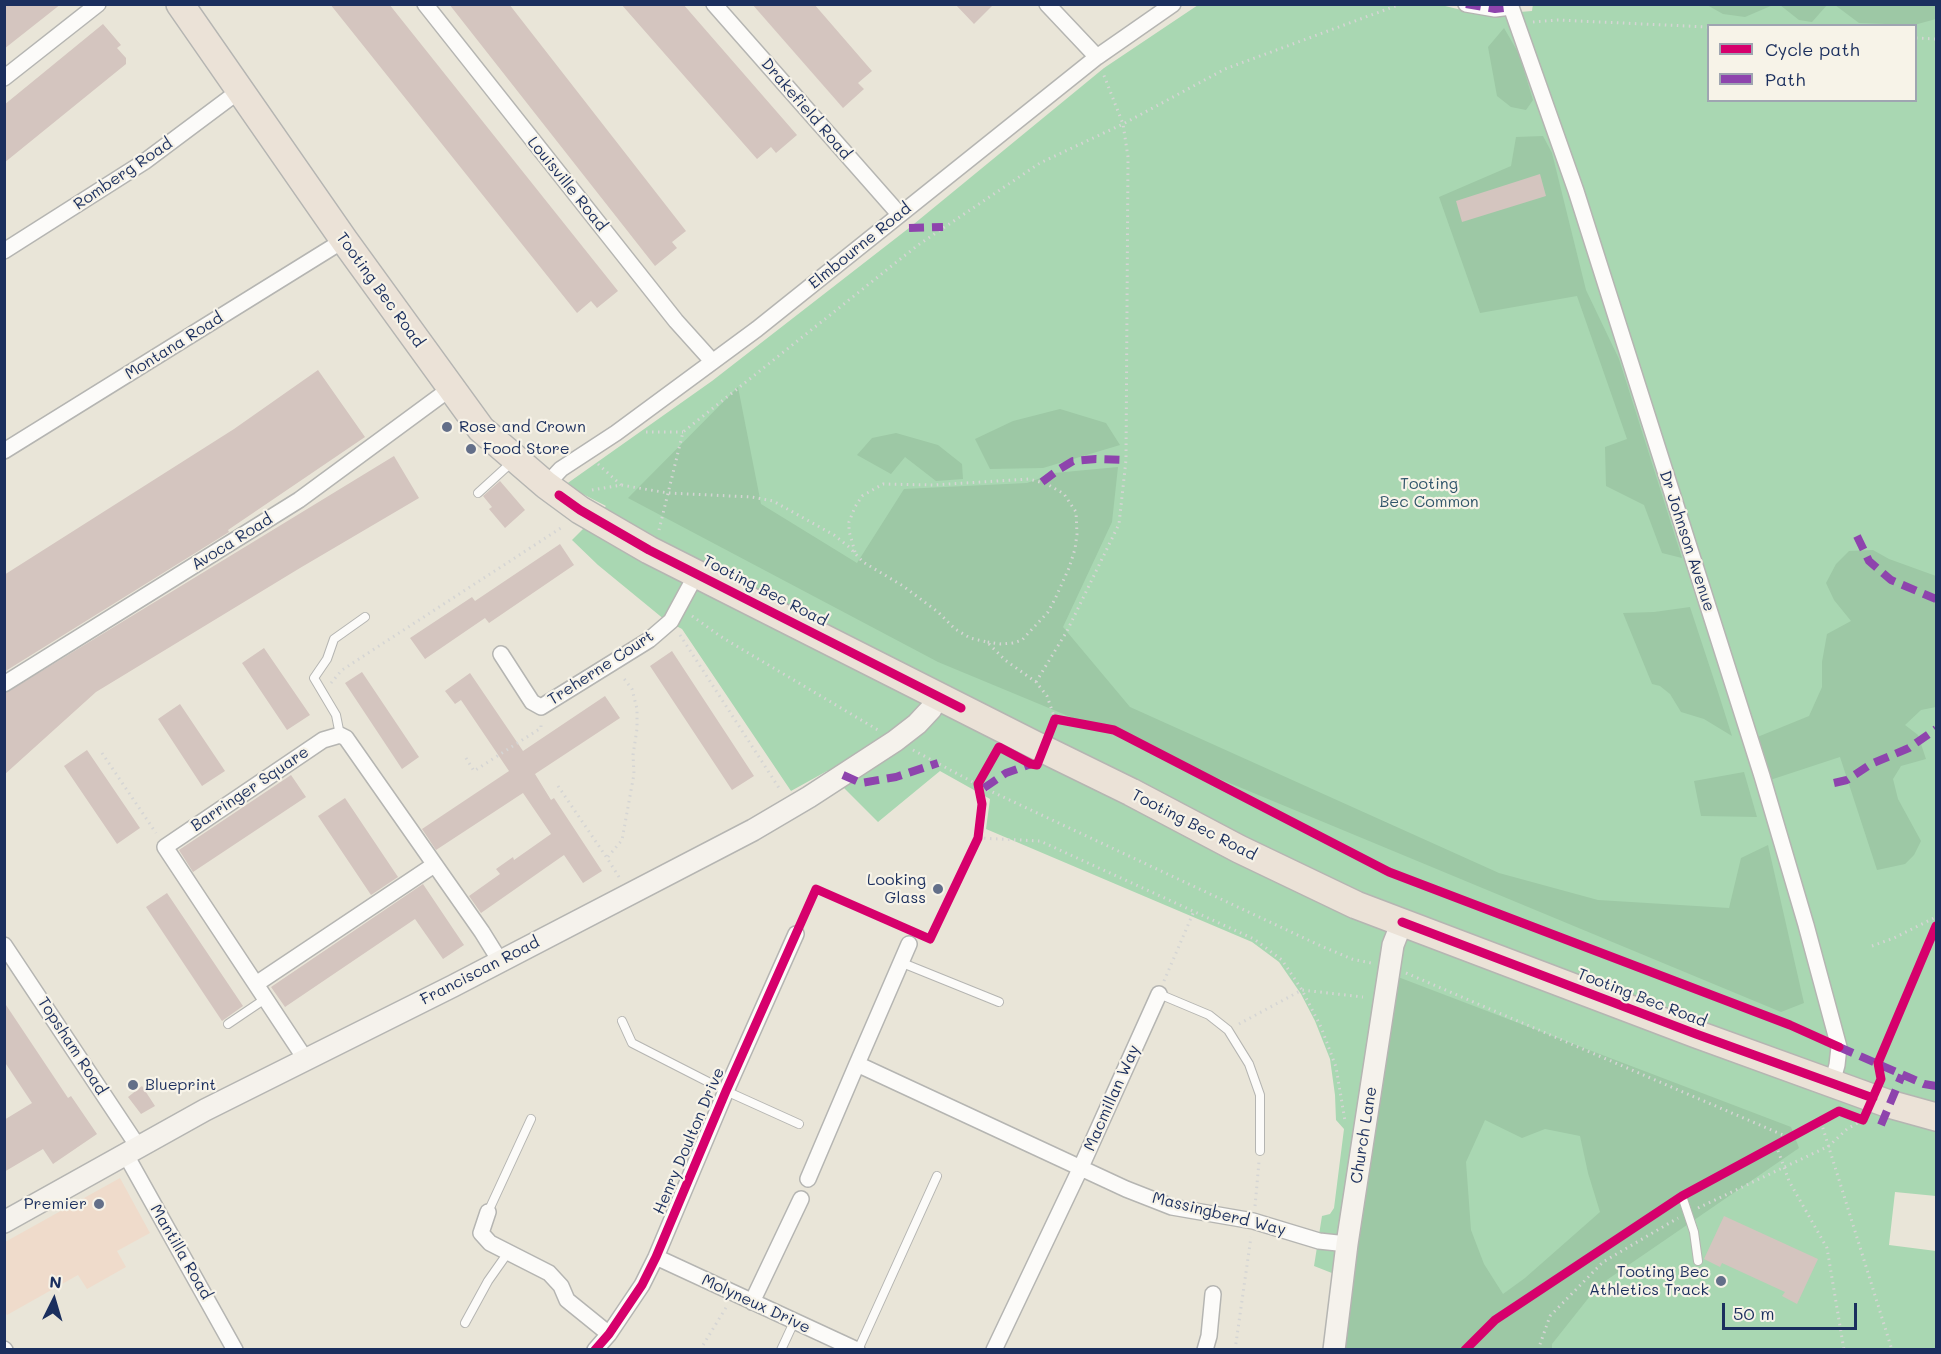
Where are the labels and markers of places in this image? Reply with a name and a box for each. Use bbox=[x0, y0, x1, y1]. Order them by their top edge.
place label: Rose and Crown bbox=[459, 417, 586, 437]
marker: Rose and Crown bbox=[440, 420, 454, 434]
place label: Food Store bbox=[483, 439, 570, 459]
marker: Food Store bbox=[464, 442, 478, 456]
place label: Looking Glass bbox=[867, 870, 926, 908]
marker: Looking Glass bbox=[931, 882, 945, 896]
place label: Blueprint bbox=[145, 1075, 216, 1095]
marker: Blueprint bbox=[126, 1078, 140, 1092]
place label: Premier bbox=[24, 1194, 87, 1214]
marker: Premier bbox=[92, 1197, 106, 1211]
place label: Tooting Bec Athletics Track bbox=[1589, 1262, 1709, 1300]
marker: Tooting Bec Athletics Track bbox=[1714, 1274, 1728, 1288]

